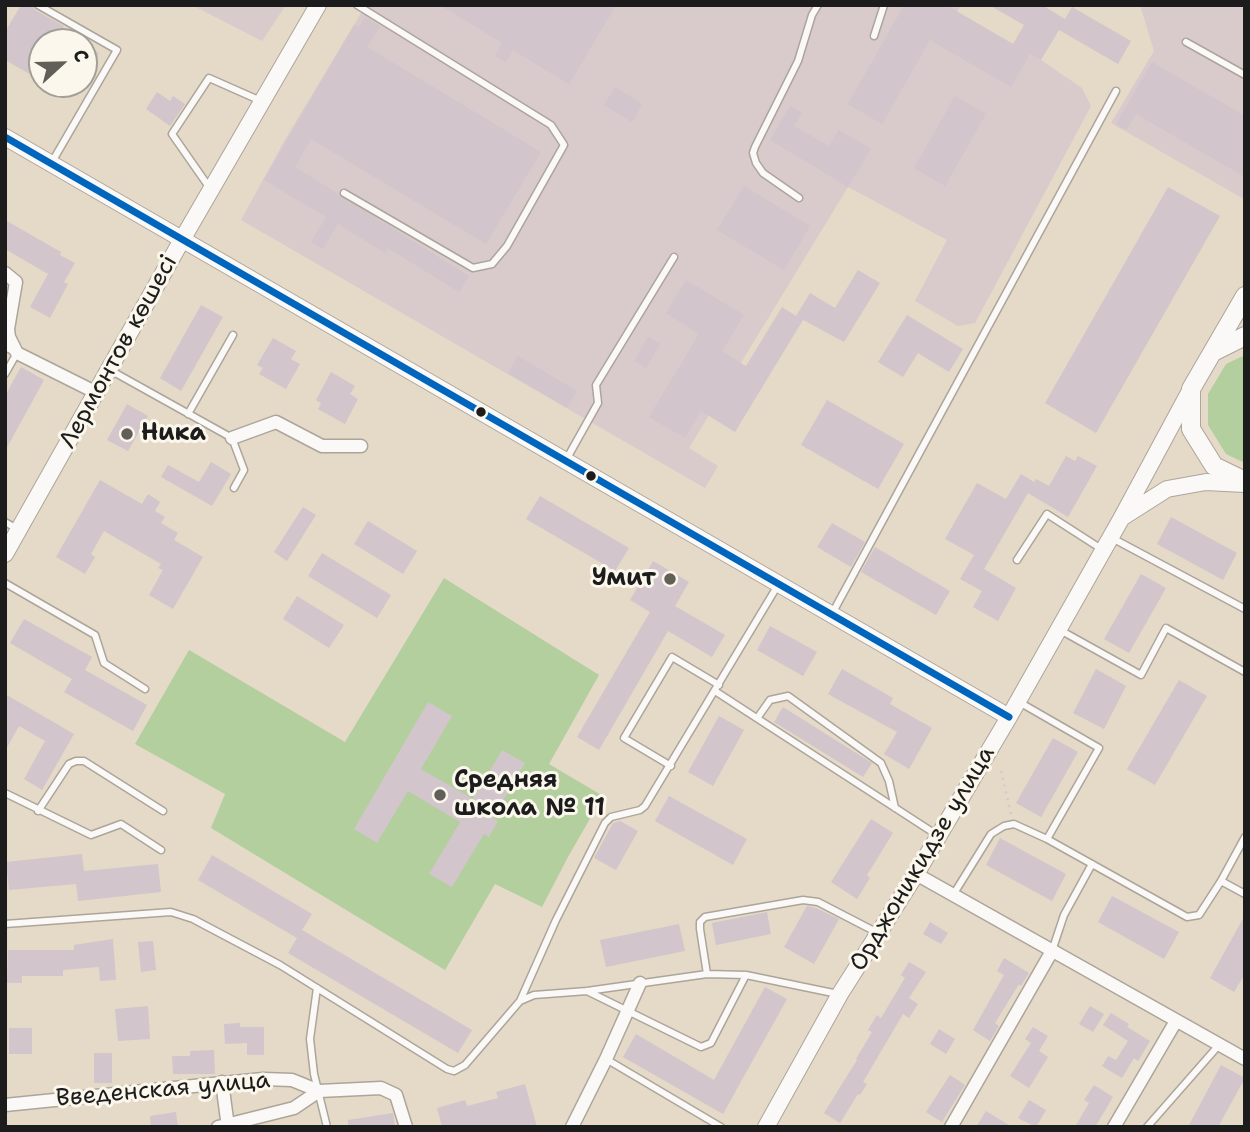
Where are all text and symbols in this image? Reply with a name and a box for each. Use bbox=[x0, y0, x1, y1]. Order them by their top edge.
north arrow bbox=[28, 28, 98, 98]
text: С bbox=[67, 46, 95, 66]
street label: Лермонтов көшесі bbox=[54, 250, 184, 454]
unlabelled marker bbox=[474, 405, 488, 419]
place label: Ника bbox=[141, 420, 206, 448]
marker: Ника bbox=[119, 426, 135, 442]
unlabelled marker bbox=[584, 469, 598, 483]
place label: Умит bbox=[591, 565, 656, 593]
marker: Умит bbox=[662, 571, 678, 587]
street label: Орджоникидзе улица bbox=[844, 741, 1002, 977]
place label: Средняя школа № 11 bbox=[454, 767, 605, 823]
marker: Средняя школа № 11 bbox=[432, 787, 448, 803]
street label: Введенская улица bbox=[55, 1066, 271, 1114]

